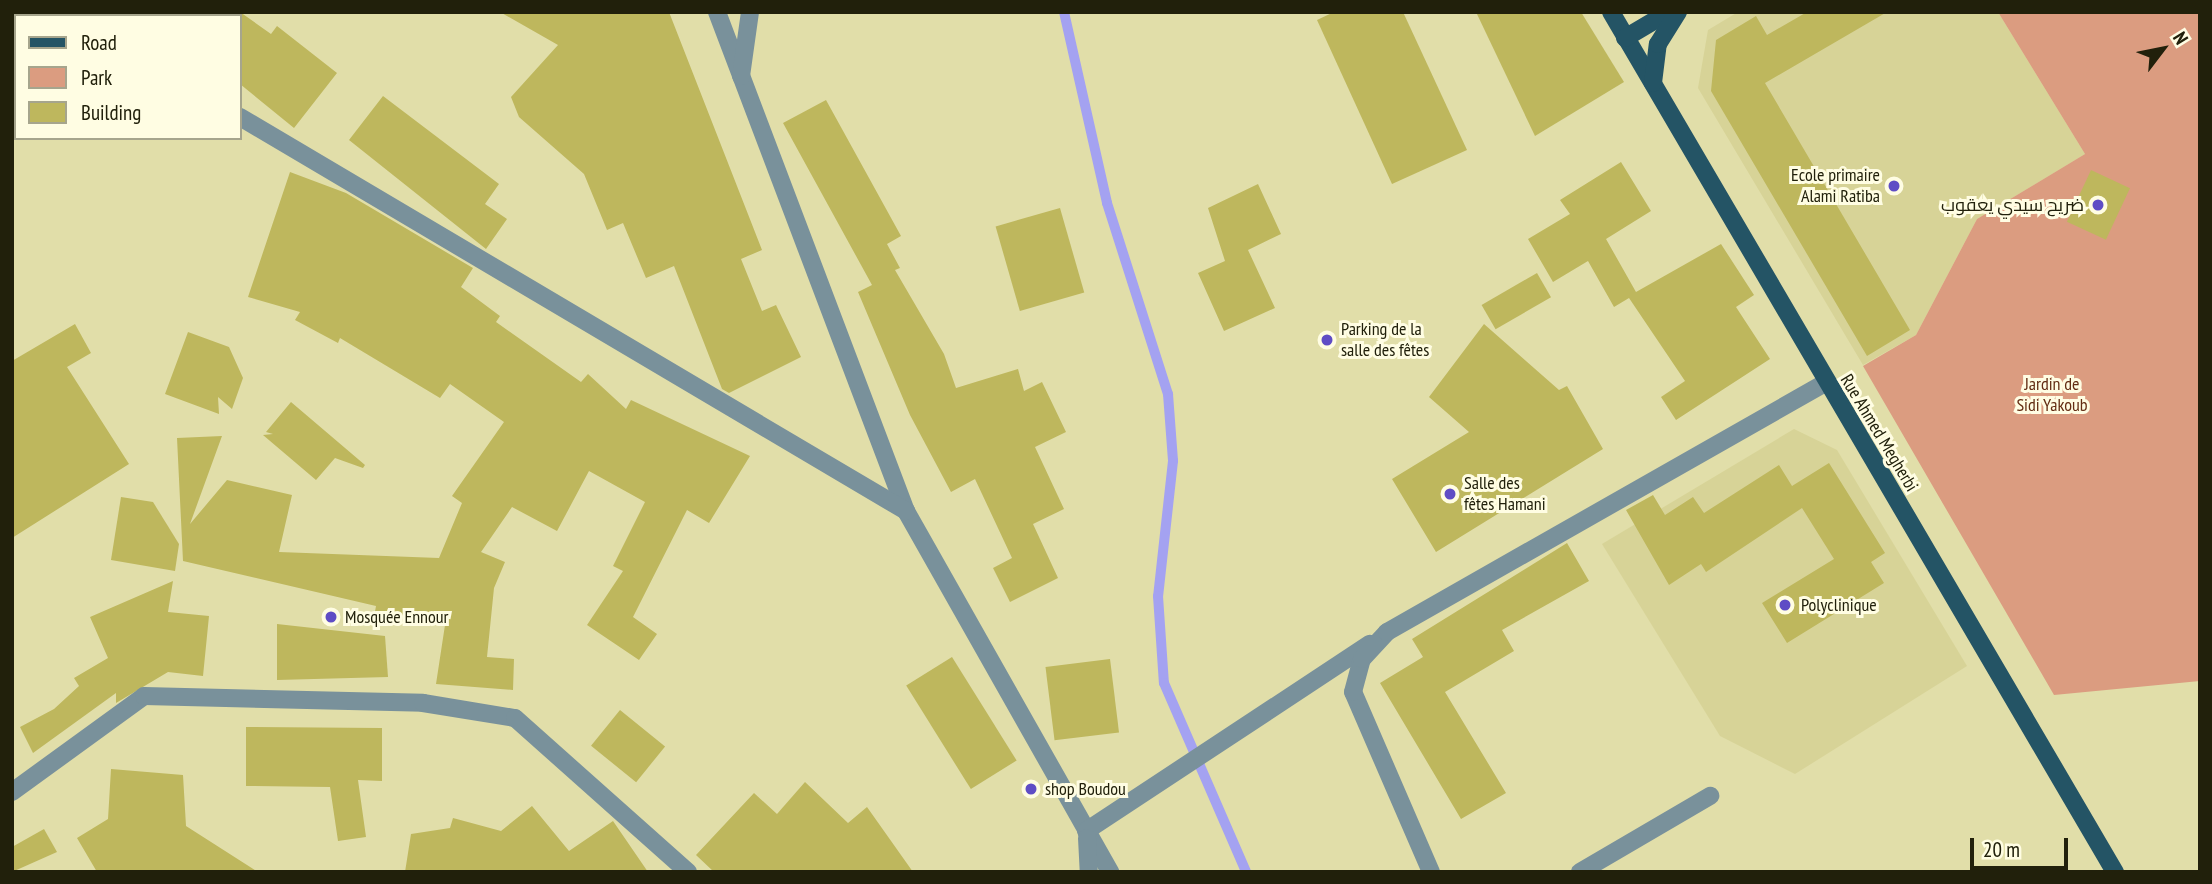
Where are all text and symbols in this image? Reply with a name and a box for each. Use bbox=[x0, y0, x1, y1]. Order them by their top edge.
legend bbox=[14, 14, 242, 140]
north arrow bbox=[2128, 14, 2198, 84]
text: N bbox=[2168, 27, 2194, 49]
text: Road bbox=[81, 29, 117, 56]
text: Park bbox=[81, 64, 112, 91]
text: Building bbox=[81, 99, 141, 126]
place label: Ecole primaire Alami Ratiba bbox=[1791, 165, 1880, 208]
marker: Ecole primaire Alami Ratiba bbox=[1886, 178, 1902, 194]
place label: ضريح سيدي يعقوب bbox=[1941, 194, 2084, 216]
marker: ضريح سيدي يعقوب bbox=[2090, 197, 2106, 213]
place label: Parking de la salle des fêtes bbox=[1341, 319, 1429, 362]
marker: Parking de la salle des fêtes bbox=[1319, 332, 1335, 348]
street label: Rue Ahmed Megherbi bbox=[1835, 370, 1923, 496]
park label: Jardin de Sidi Yakoub bbox=[2016, 374, 2088, 416]
place label: Salle des fêtes Hamani bbox=[1464, 473, 1546, 516]
marker: Salle des fêtes Hamani bbox=[1442, 486, 1458, 502]
place label: Polyclinique bbox=[1801, 594, 1877, 616]
marker: Polyclinique bbox=[1775, 595, 1795, 615]
place label: Mosquée Ennour bbox=[345, 606, 448, 628]
marker: Mosquée Ennour bbox=[323, 609, 339, 625]
place label: shop Boudou bbox=[1045, 778, 1126, 800]
marker: shop Boudou bbox=[1023, 781, 1039, 797]
scale bar bbox=[1974, 824, 2072, 868]
text: 20 m bbox=[1983, 836, 2020, 863]

